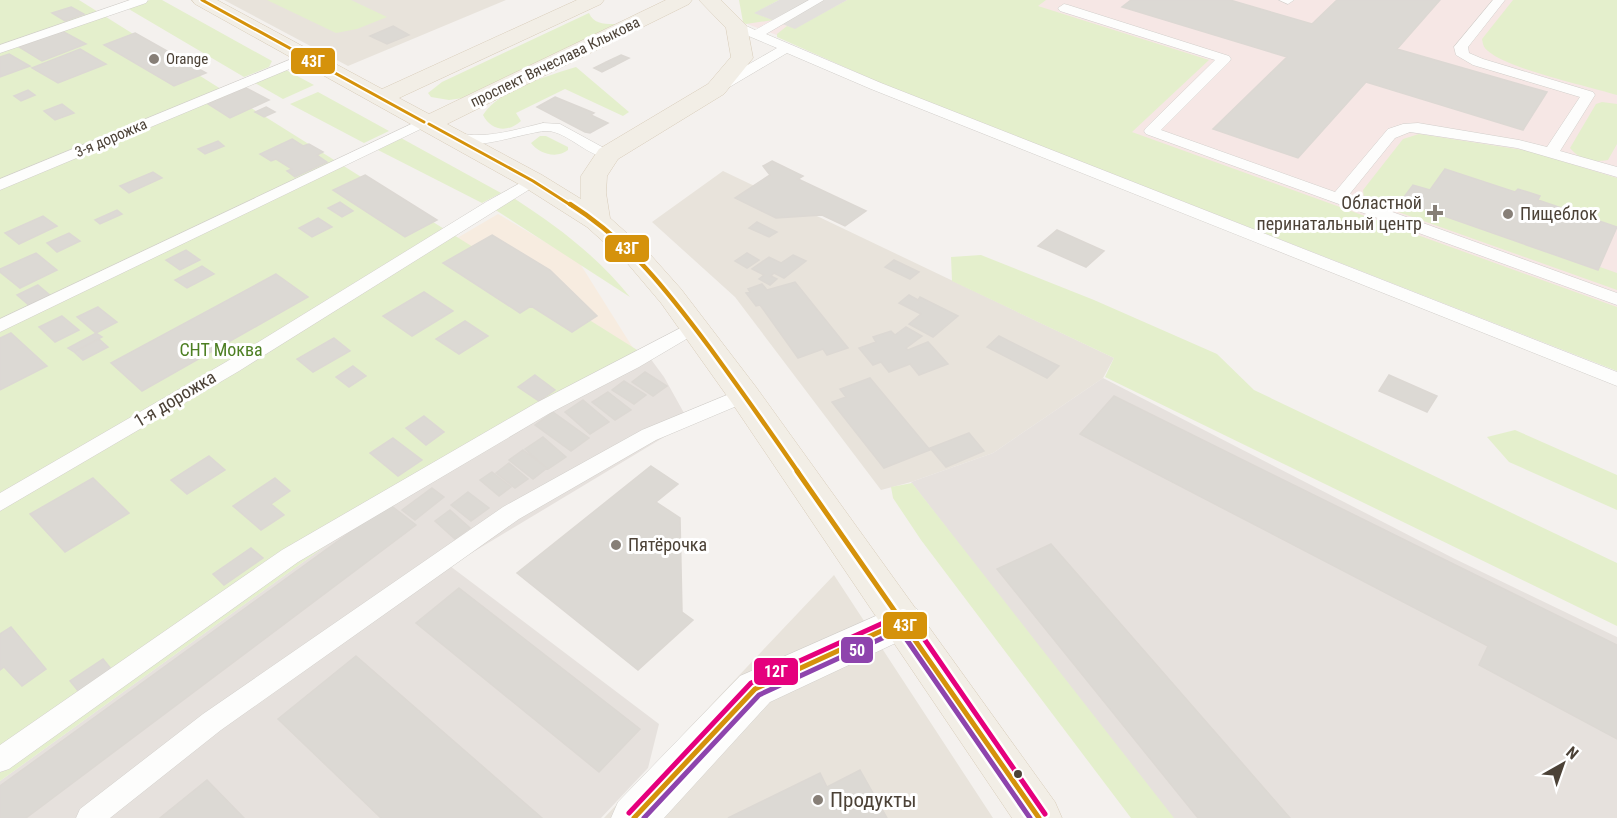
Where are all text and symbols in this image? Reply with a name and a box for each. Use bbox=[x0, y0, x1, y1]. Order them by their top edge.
street label: проспект Вячеслава Клыкова bbox=[467, 13, 643, 111]
line badge: 43Г bbox=[290, 47, 336, 75]
place label: Orange bbox=[166, 50, 208, 68]
marker: Orange bbox=[147, 52, 161, 66]
text: 43Г bbox=[301, 52, 325, 71]
street label: 3-я дорожка bbox=[72, 115, 150, 161]
place label: Областной перинатальный центр bbox=[1257, 192, 1422, 234]
place label: Пищеблок bbox=[1520, 203, 1598, 224]
marker: Областной перинатальный центр bbox=[1426, 204, 1444, 222]
marker: Пищеблок bbox=[1501, 207, 1515, 221]
line badge: 43Г bbox=[604, 234, 650, 263]
text: 43Г bbox=[615, 239, 639, 258]
park label: СНТ Моква bbox=[179, 339, 263, 360]
street label: 1-я дорожка bbox=[130, 366, 219, 431]
place label: Пятёрочка bbox=[628, 534, 707, 555]
marker: Пятёрочка bbox=[609, 538, 623, 552]
line badge: 43Г bbox=[882, 611, 928, 640]
text: 43Г bbox=[893, 616, 917, 635]
line badge: 50 bbox=[840, 636, 874, 664]
text: 50 bbox=[849, 641, 865, 660]
line badge: 12Г bbox=[753, 657, 799, 686]
text: 12Г bbox=[764, 662, 788, 681]
north arrow bbox=[1533, 734, 1593, 794]
text: N bbox=[1562, 742, 1582, 763]
unlabelled marker bbox=[1012, 768, 1024, 780]
place label: Продукты bbox=[830, 788, 917, 812]
marker: Продукты bbox=[811, 793, 825, 807]

